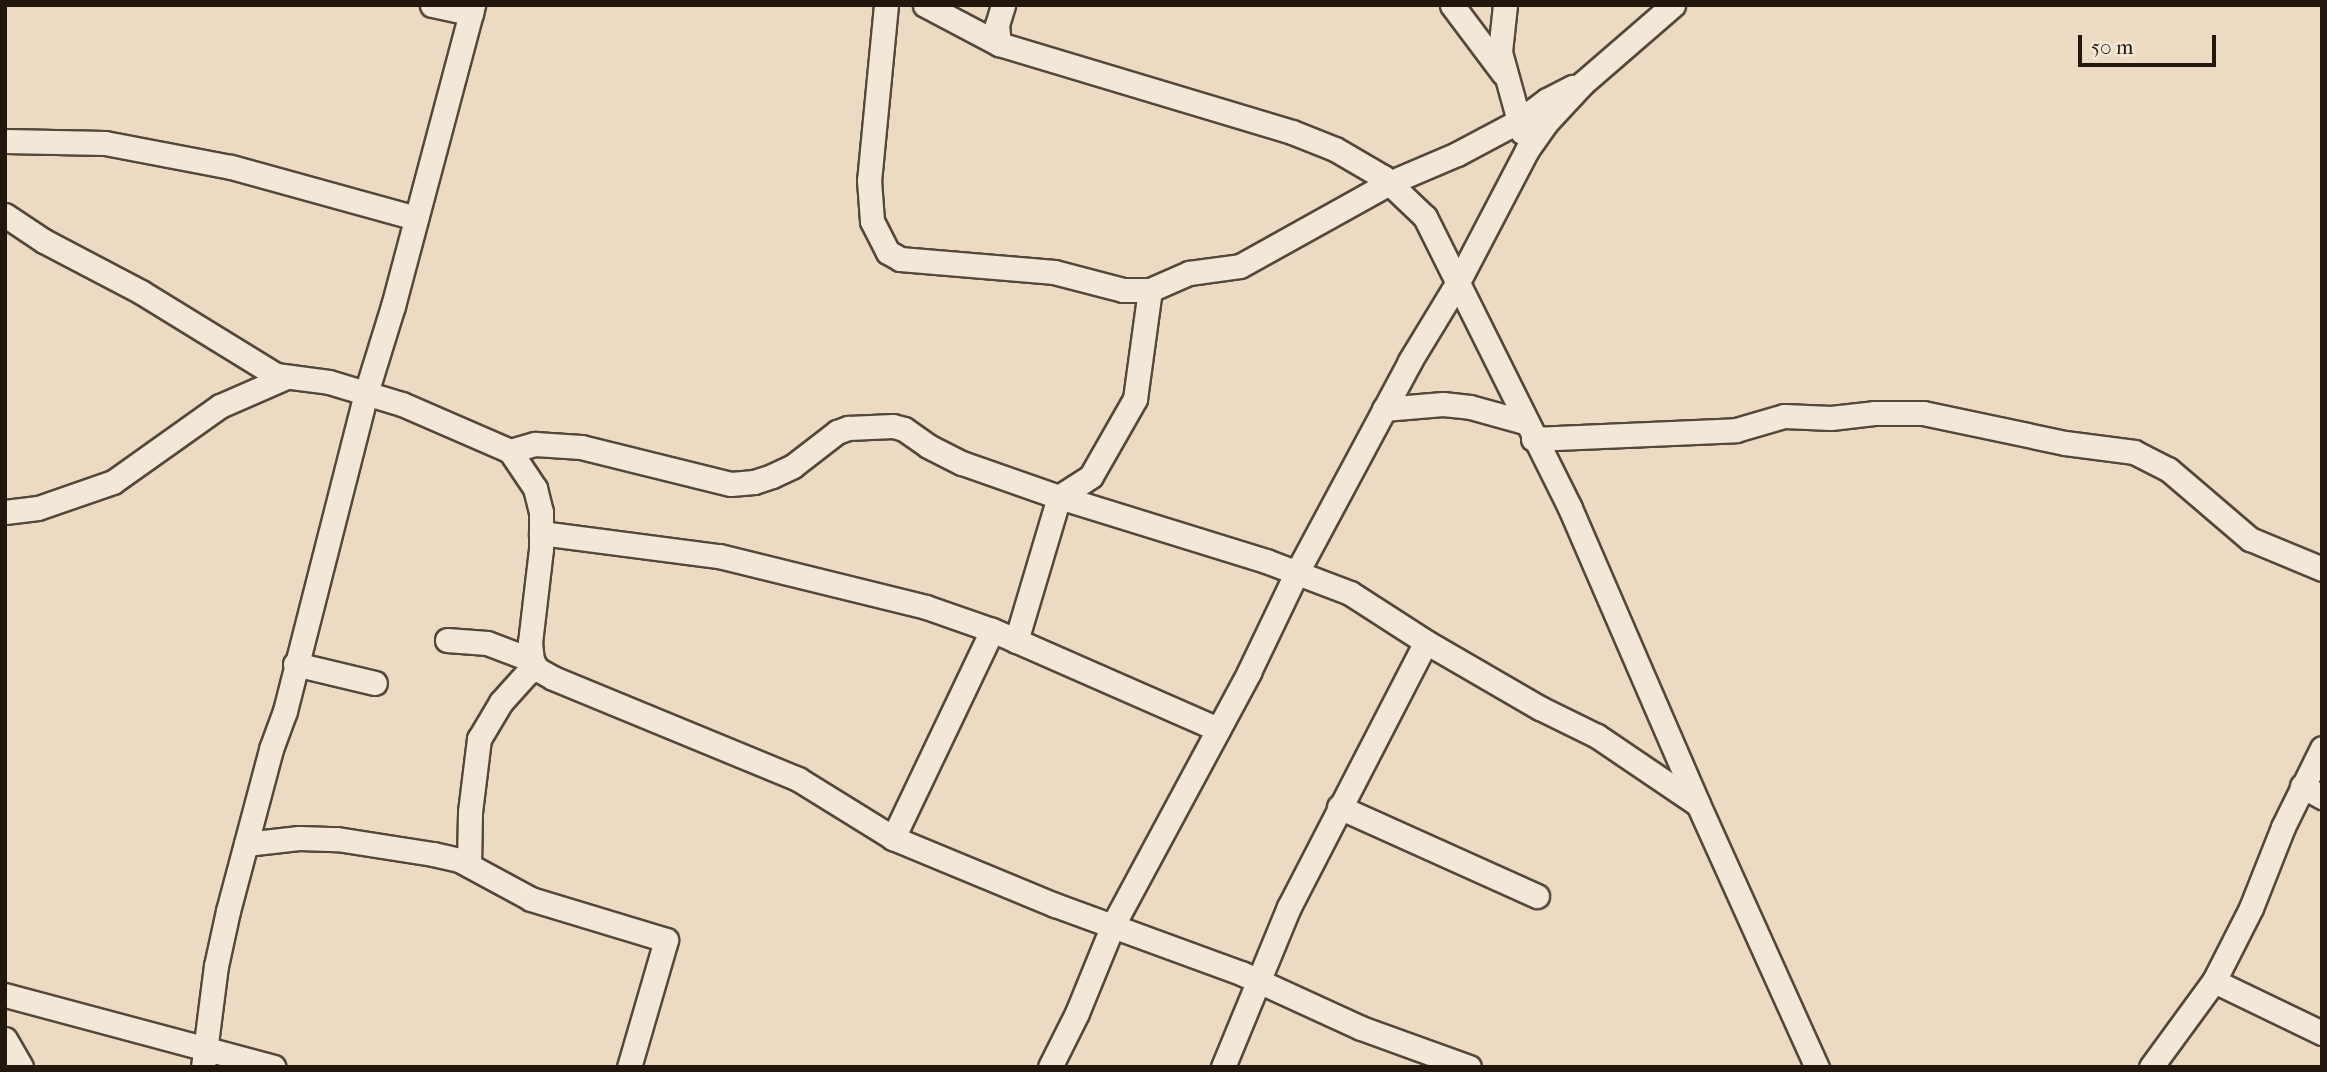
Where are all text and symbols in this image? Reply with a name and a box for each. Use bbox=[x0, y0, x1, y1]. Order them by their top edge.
scale bar bbox=[2082, 21, 2220, 65]
text: 50 m bbox=[2091, 35, 2134, 59]

